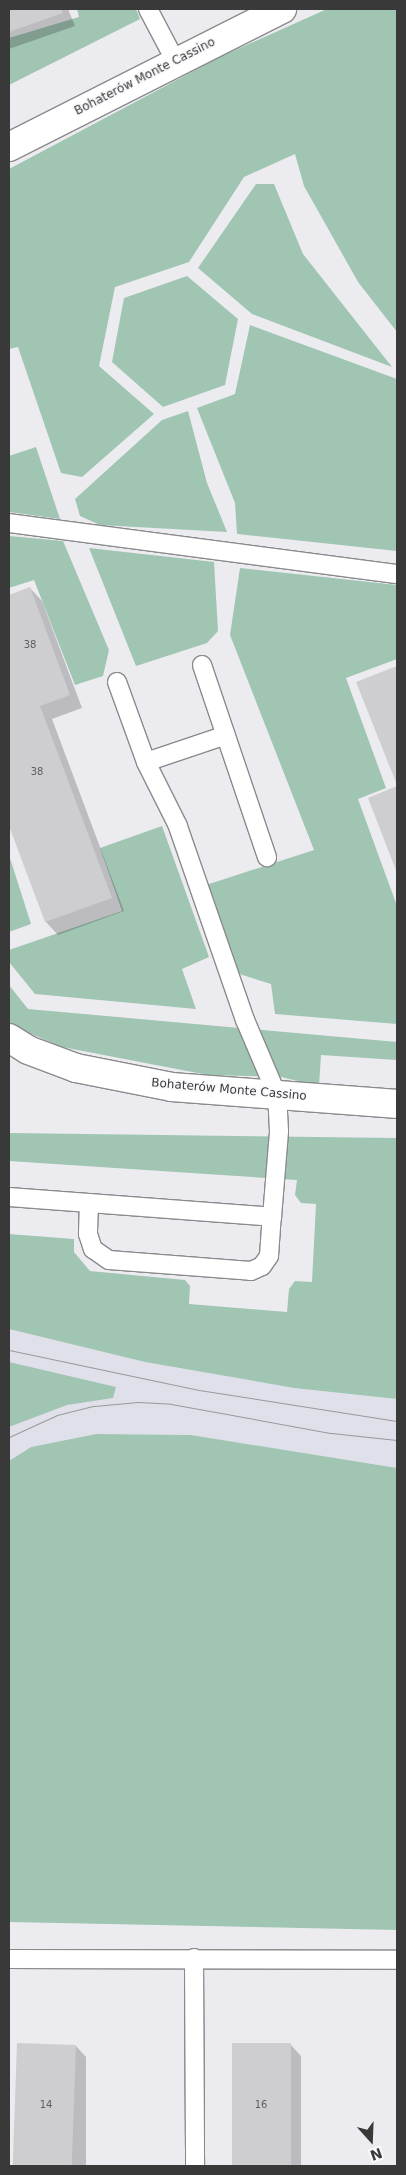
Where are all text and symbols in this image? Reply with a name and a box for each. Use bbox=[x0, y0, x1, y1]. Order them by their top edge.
street label: Bohaterów Monte Cassino bbox=[72, 35, 218, 119]
house number: 38 bbox=[24, 639, 36, 651]
house number: 38 bbox=[31, 766, 43, 778]
street label: Bohaterów Monte Cassino bbox=[151, 1076, 307, 1104]
house number: 14 bbox=[40, 2099, 52, 2111]
house number: 16 bbox=[255, 2099, 267, 2111]
north arrow bbox=[346, 2115, 396, 2165]
text: N bbox=[368, 2145, 384, 2164]

